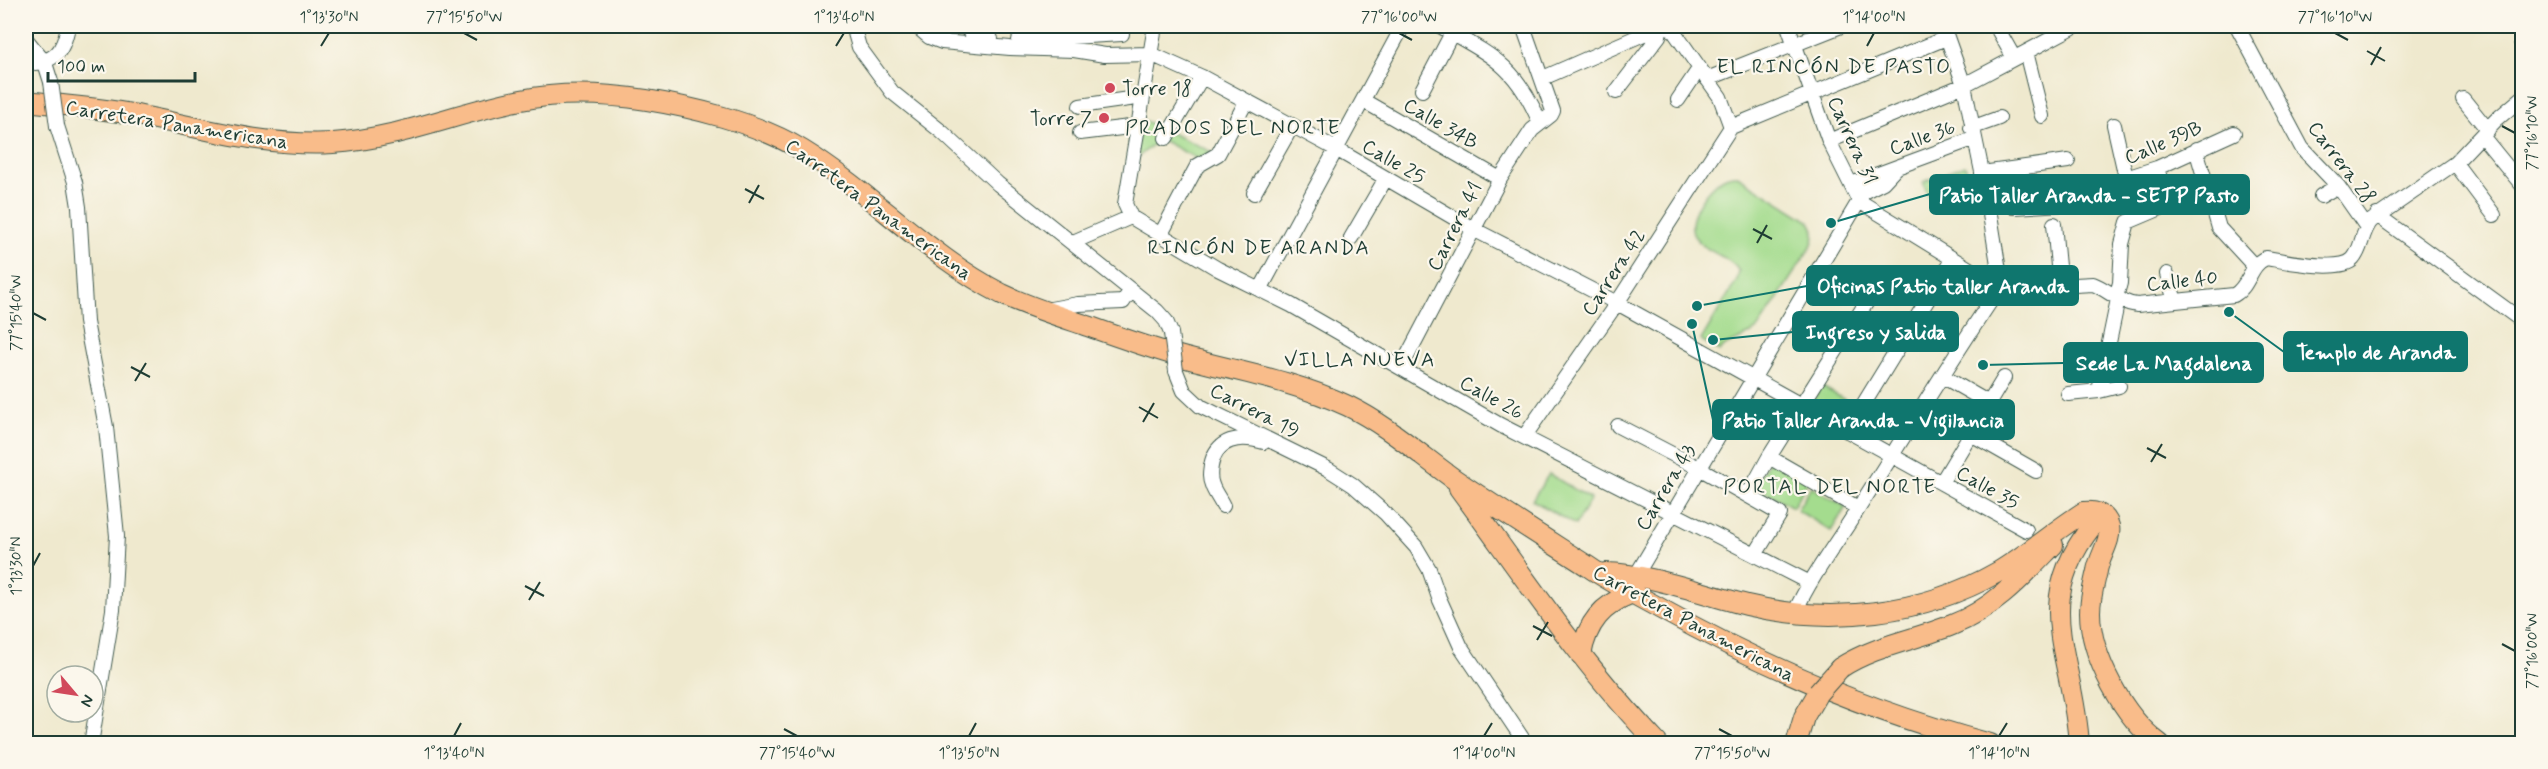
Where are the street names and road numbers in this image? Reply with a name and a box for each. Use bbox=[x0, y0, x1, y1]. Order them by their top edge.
street label: Calle 34B bbox=[1398, 92, 1483, 157]
street label: Carrera 31 bbox=[1820, 92, 1883, 189]
street label: Carretera Panamericana bbox=[64, 95, 290, 156]
street label: Calle 36 bbox=[1886, 114, 1959, 163]
street label: Calle 39B bbox=[2121, 115, 2207, 172]
street label: Carrera 28 bbox=[2301, 116, 2381, 210]
street label: Carretera Panamericana bbox=[779, 133, 977, 287]
street label: Calle 25 bbox=[1357, 133, 1430, 191]
street label: Carrera 41 bbox=[1421, 178, 1489, 276]
street label: Carrera 42 bbox=[1576, 224, 1652, 322]
street label: Calle 40 bbox=[2145, 264, 2219, 299]
street label: Calle 26 bbox=[1454, 370, 1528, 427]
street label: Carrera 19 bbox=[1205, 377, 1304, 445]
street label: Carrera 43 bbox=[1630, 439, 1703, 536]
street label: Calle 35 bbox=[1951, 460, 2024, 517]
street label: Carretera Panamericana bbox=[1588, 560, 1799, 689]

